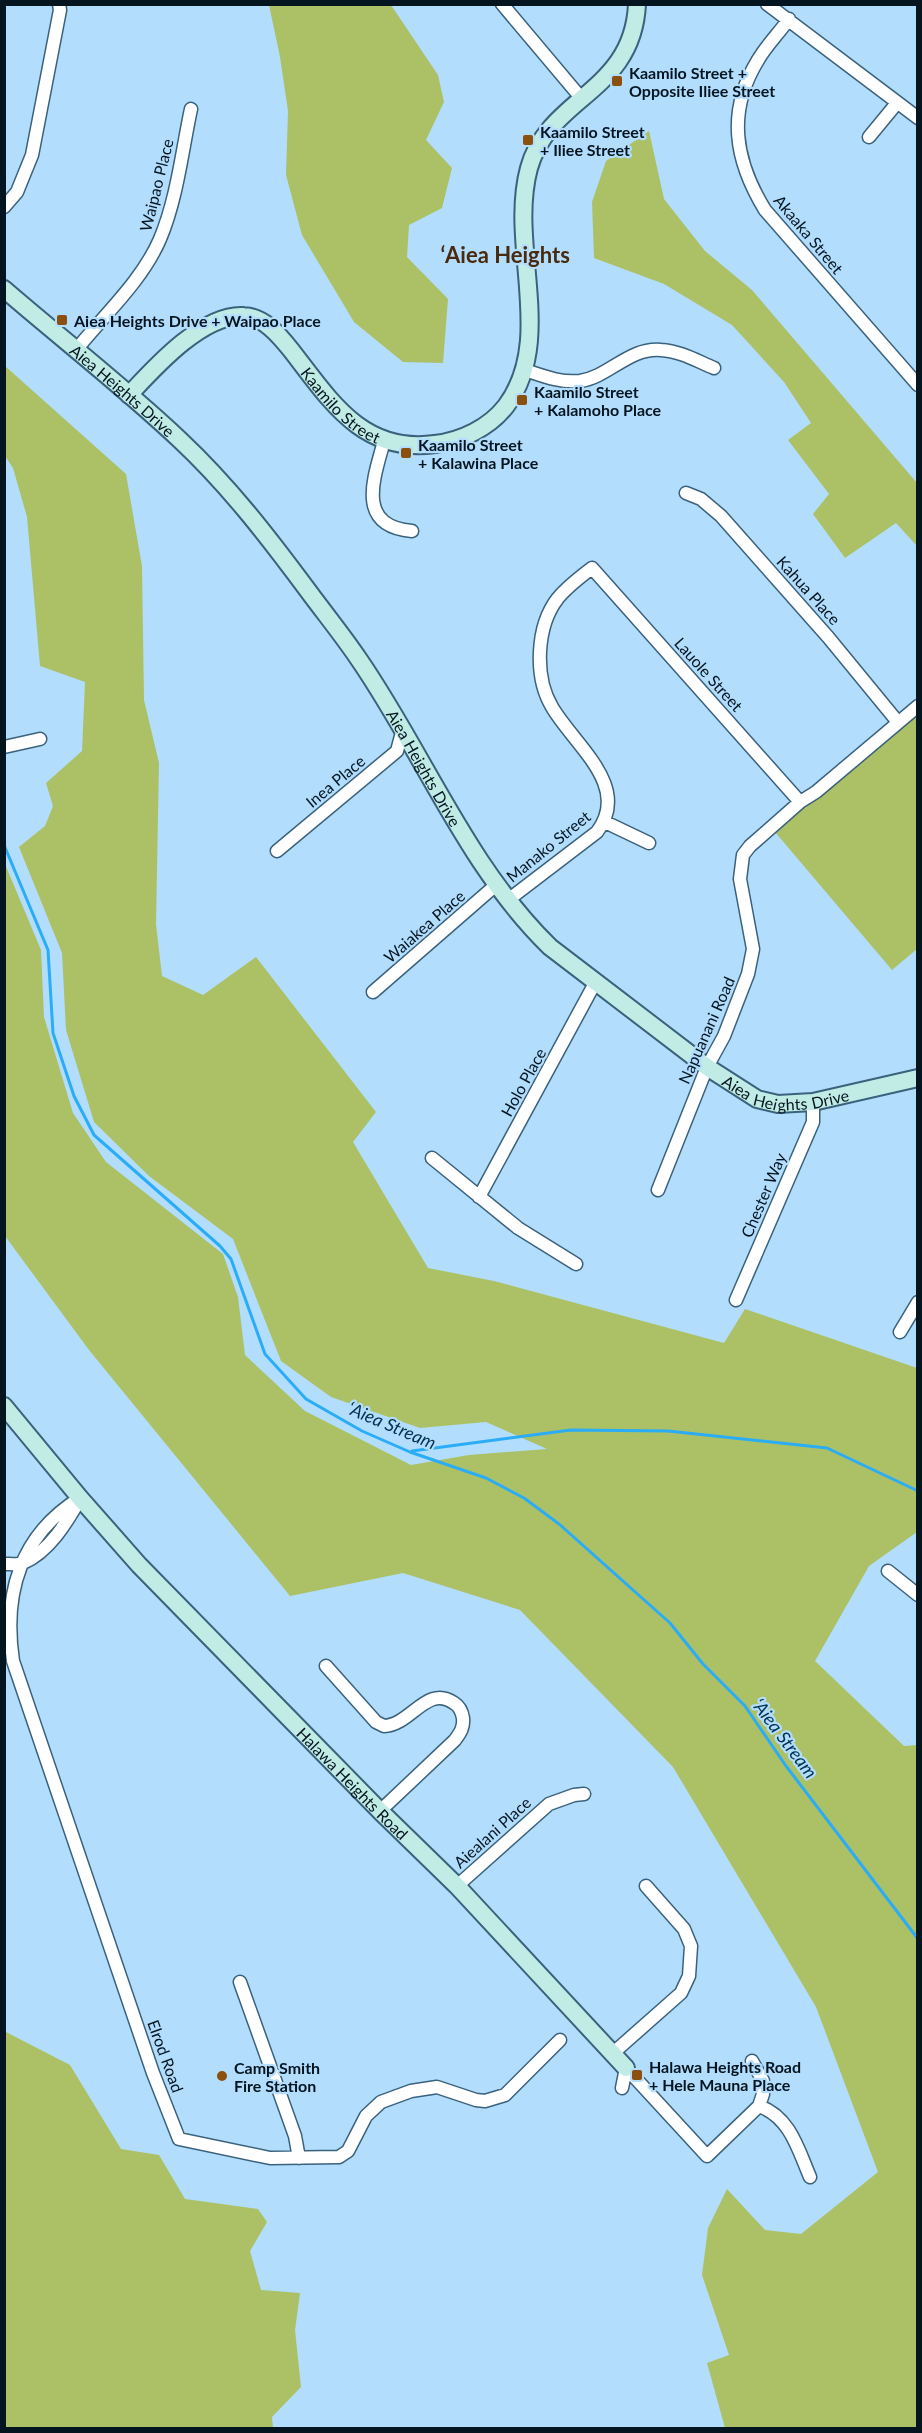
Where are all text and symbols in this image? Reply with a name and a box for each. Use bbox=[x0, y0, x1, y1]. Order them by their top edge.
place label: Kaamilo Street + Opposite Iliee Street bbox=[629, 63, 775, 100]
marker: Kaamilo Street + Opposite Iliee Street bbox=[610, 74, 624, 88]
place label: Kaamilo Street + Iliee Street bbox=[540, 122, 645, 159]
marker: Kaamilo Street + Iliee Street bbox=[521, 133, 535, 147]
street label: Waipao Place bbox=[135, 137, 177, 233]
street label: Akaaka Street bbox=[771, 191, 848, 278]
district label: ʻAiea Heights bbox=[440, 241, 570, 268]
place label: Aiea Heights Drive + Waipao Place bbox=[73, 311, 321, 330]
marker: Aiea Heights Drive + Waipao Place bbox=[55, 313, 69, 327]
street label: Aiea Heights Drive bbox=[67, 340, 179, 440]
street label: Kaamilo Street bbox=[298, 363, 384, 447]
place label: Kaamilo Street + Kalamoho Place bbox=[534, 382, 662, 419]
marker: Kaamilo Street + Kalamoho Place bbox=[515, 393, 529, 407]
place label: Kaamilo Street + Kalawina Place bbox=[418, 435, 539, 472]
marker: Kaamilo Street + Kalawina Place bbox=[399, 446, 413, 460]
street label: Kahua Place bbox=[773, 552, 845, 628]
street label: Lauole Street bbox=[671, 633, 747, 715]
street label: Aiea Heights Drive bbox=[383, 706, 466, 829]
street label: Inea Place bbox=[302, 751, 368, 811]
street label: Manako Street bbox=[502, 806, 594, 886]
street label: Waiakea Place bbox=[380, 886, 468, 966]
street label: Napuanani Road bbox=[674, 974, 738, 1086]
street label: Holo Place bbox=[496, 1045, 550, 1119]
street label: Aiea Heights Drive bbox=[719, 1070, 851, 1114]
street label: Chester Way bbox=[737, 1149, 790, 1240]
water label: ʻAiea Stream bbox=[344, 1397, 440, 1453]
water label: ʻAiea Stream bbox=[748, 1694, 822, 1782]
street label: Halawa Heights Road bbox=[293, 1723, 412, 1843]
street label: Aiealani Place bbox=[450, 1793, 534, 1871]
street label: Elrod Road bbox=[144, 2017, 188, 2095]
place label: Halawa Heights Road + Hele Mauna Place bbox=[649, 2057, 801, 2094]
place label: Camp Smith Fire Station bbox=[234, 2058, 320, 2095]
marker: Halawa Heights Road + Hele Mauna Place bbox=[630, 2068, 644, 2082]
marker: Camp Smith Fire Station bbox=[215, 2069, 229, 2083]

